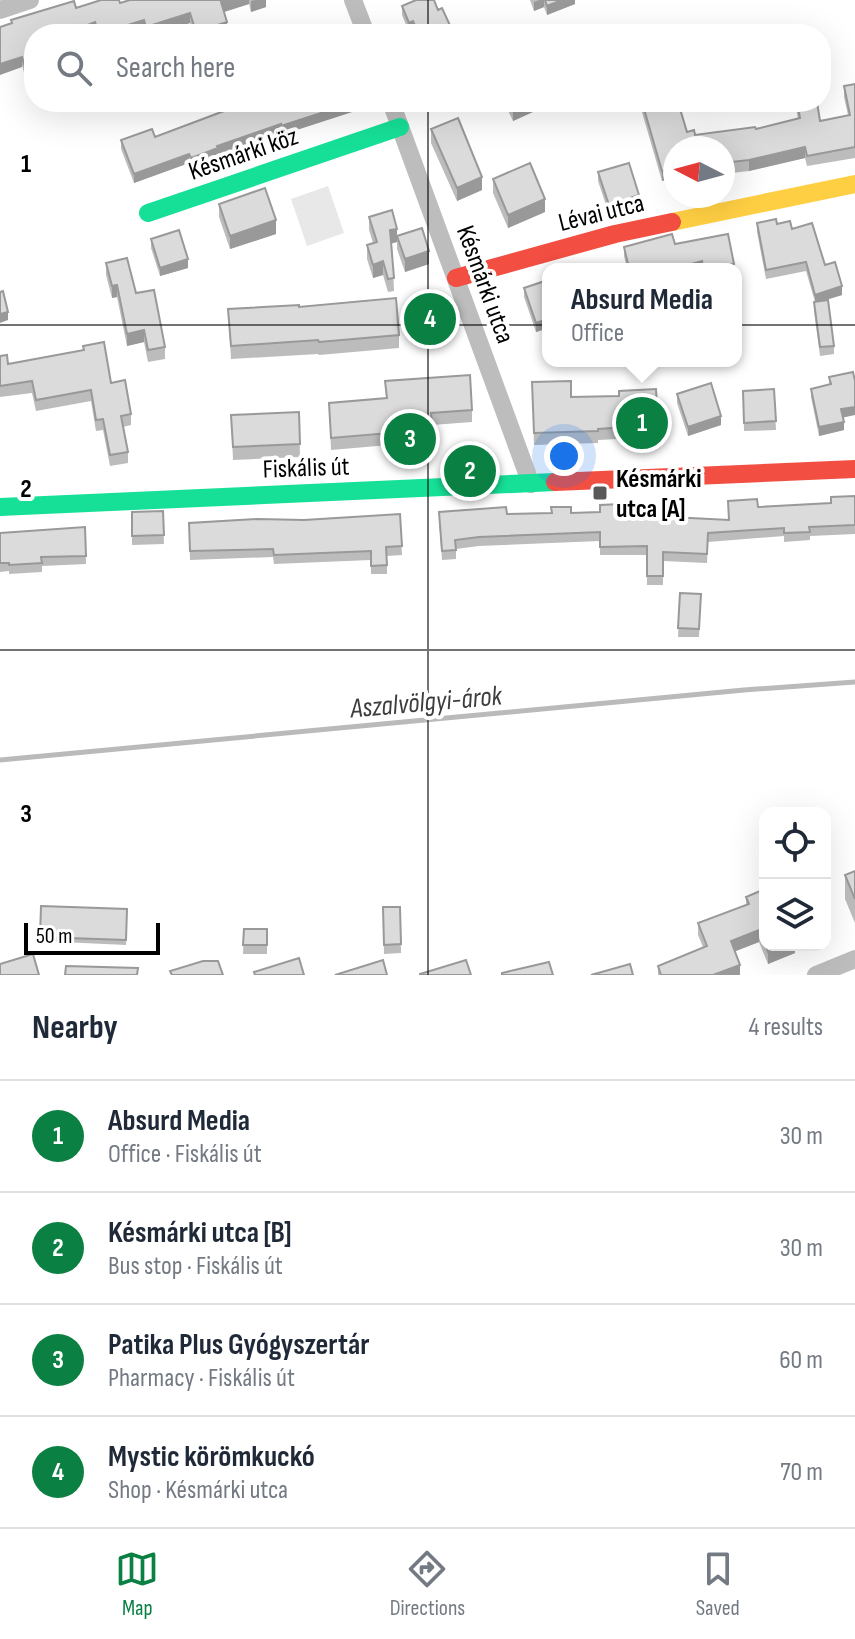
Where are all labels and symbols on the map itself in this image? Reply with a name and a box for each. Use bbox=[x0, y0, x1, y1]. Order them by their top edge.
street label: Késmárki köz bbox=[185, 121, 302, 188]
north arrow bbox=[663, 136, 735, 208]
text: 1 bbox=[21, 149, 31, 180]
street label: Lévai utca bbox=[555, 188, 647, 239]
street label: Késmárki utca bbox=[449, 222, 520, 348]
pin: 4 bbox=[404, 289, 456, 349]
pin: 1 bbox=[616, 393, 668, 453]
pin: 3 bbox=[384, 409, 436, 469]
your location bbox=[544, 436, 584, 476]
pin: 2 bbox=[444, 441, 496, 501]
street label: Fiskális út bbox=[262, 451, 350, 486]
place label: Késmárki utca [A] bbox=[616, 464, 702, 525]
text: 2 bbox=[20, 474, 32, 505]
marker: Késmárki utca [A] bbox=[591, 484, 609, 502]
water label: Aszalvölgyi-árok bbox=[348, 679, 505, 726]
text: 3 bbox=[20, 799, 32, 830]
scale bar bbox=[24, 919, 160, 955]

